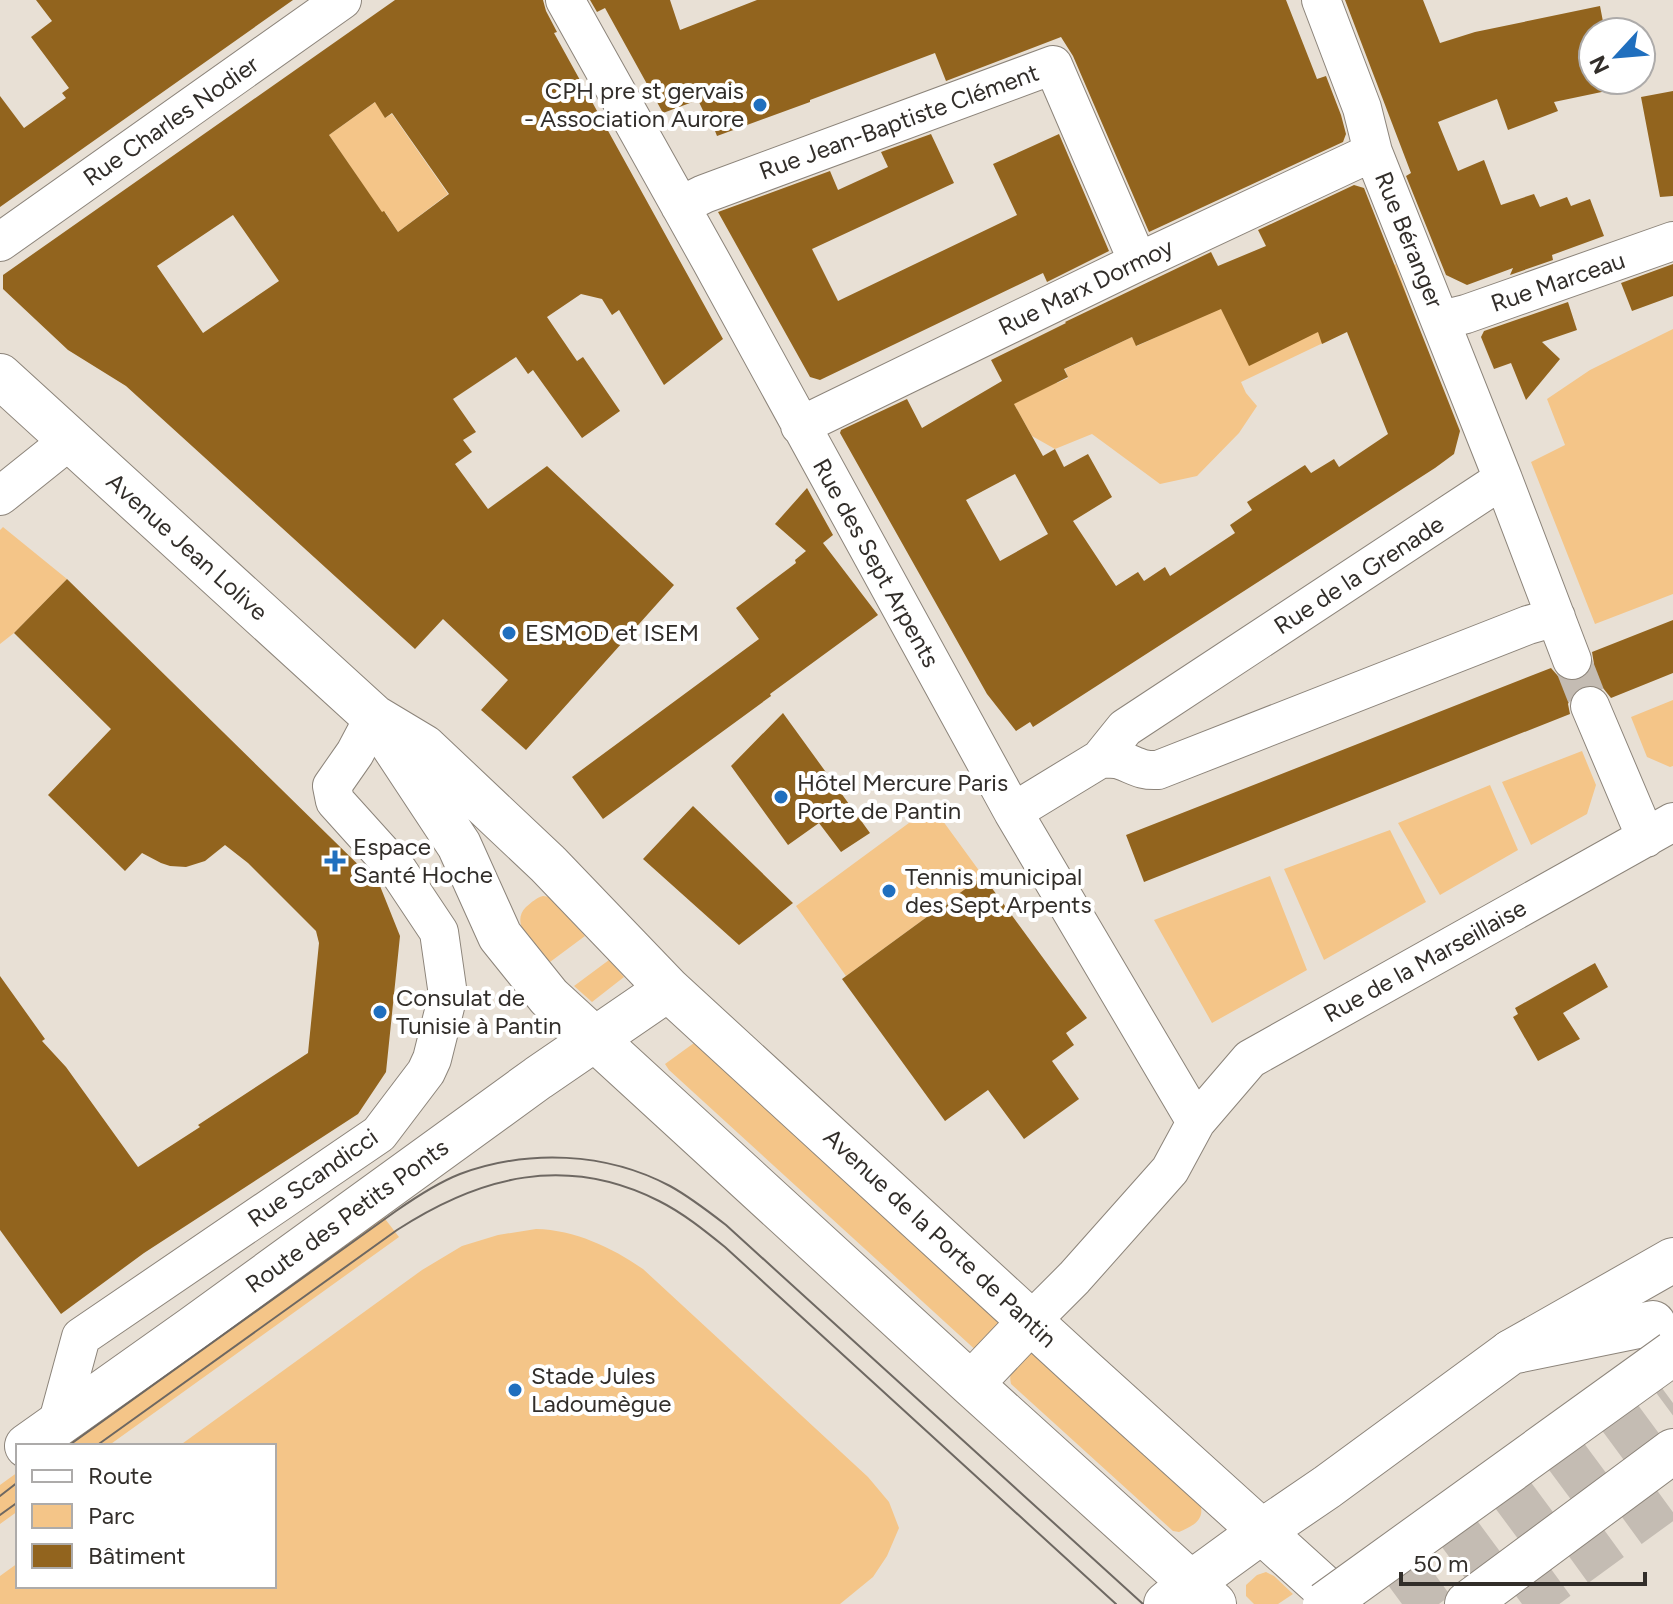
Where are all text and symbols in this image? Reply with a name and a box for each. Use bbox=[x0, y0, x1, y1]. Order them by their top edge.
north arrow bbox=[1577, 16, 1657, 96]
street label: Rue Charles Nodier bbox=[77, 49, 264, 192]
text: N bbox=[1584, 51, 1615, 78]
street label: Rue Jean-Baptiste Clément bbox=[755, 57, 1042, 186]
place label: CPH pre st gervais - Association Aurore bbox=[524, 76, 744, 133]
marker: CPH pre st gervais - Association Aurore bbox=[751, 96, 769, 114]
street label: Rue Béranger bbox=[1369, 167, 1450, 312]
street label: Rue Marx Dormoy bbox=[994, 232, 1178, 341]
street label: Rue Marceau bbox=[1487, 245, 1629, 318]
street label: Rue des Sept Arpents bbox=[807, 453, 946, 672]
street label: Avenue Jean Lolive bbox=[101, 467, 274, 627]
street label: Rue de la Grenade bbox=[1269, 509, 1449, 640]
place label: ESMOD et ISEM bbox=[525, 618, 699, 647]
marker: ESMOD et ISEM bbox=[500, 624, 518, 642]
place label: Hôtel Mercure Paris Porte de Pantin bbox=[797, 768, 1008, 825]
marker: Hôtel Mercure Paris Porte de Pantin bbox=[772, 788, 790, 806]
place label: Espace Santé Hoche bbox=[353, 832, 493, 889]
marker: Espace Santé Hoche bbox=[324, 850, 346, 872]
place label: Tennis municipal des Sept Arpents bbox=[905, 862, 1092, 919]
marker: Tennis municipal des Sept Arpents bbox=[880, 882, 898, 900]
street label: Rue de la Marseillaise bbox=[1318, 893, 1531, 1028]
place label: Consulat de Tunisie à Pantin bbox=[396, 983, 562, 1040]
marker: Consulat de Tunisie à Pantin bbox=[371, 1003, 389, 1021]
street label: Rue Scandicci bbox=[242, 1122, 383, 1233]
street label: Avenue de la Porte de Pantin bbox=[818, 1122, 1063, 1353]
street label: Route des Petits Ponts bbox=[240, 1132, 454, 1299]
place label: Stade Jules Ladoumègue bbox=[531, 1361, 671, 1418]
marker: Stade Jules Ladoumègue bbox=[506, 1381, 524, 1399]
legend bbox=[16, 1444, 276, 1588]
text: Route bbox=[88, 1461, 152, 1490]
text: Parc bbox=[88, 1501, 135, 1530]
scale bar bbox=[1401, 1536, 1645, 1586]
text: Bâtiment bbox=[88, 1541, 186, 1570]
text: 50 m bbox=[1413, 1549, 1469, 1578]

